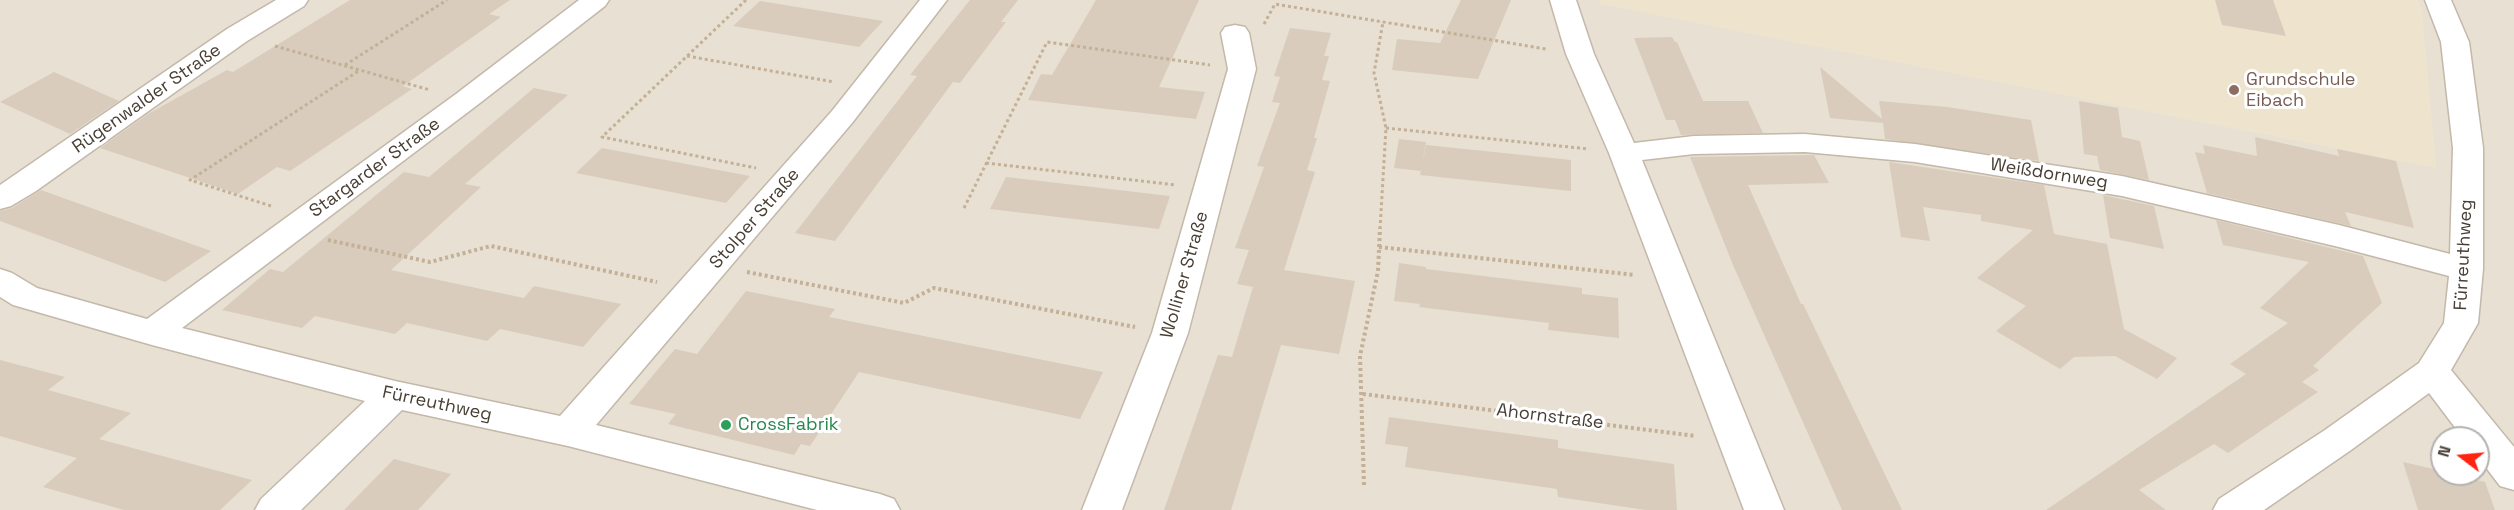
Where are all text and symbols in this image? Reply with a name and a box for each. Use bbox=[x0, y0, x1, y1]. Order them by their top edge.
street label: Rügenwalder Straße bbox=[69, 40, 225, 158]
place label: Grundschule Eibach bbox=[2246, 69, 2356, 112]
marker: Grundschule Eibach bbox=[2227, 83, 2241, 97]
street label: Stargarder Straße bbox=[305, 113, 445, 223]
street label: Weißdornweg bbox=[1989, 154, 2109, 194]
street label: Stolper Straße bbox=[705, 164, 805, 274]
street label: Fürreuthweg bbox=[2450, 199, 2478, 311]
street label: Wolliner Straße bbox=[1157, 209, 1213, 341]
street label: Fürreuthweg bbox=[380, 382, 494, 426]
street label: Ahornstraße bbox=[1495, 400, 1605, 434]
place label: CrossFabrik bbox=[738, 414, 839, 436]
marker: CrossFabrik bbox=[719, 418, 733, 432]
north arrow bbox=[2430, 426, 2490, 486]
text: N bbox=[2433, 443, 2456, 460]

